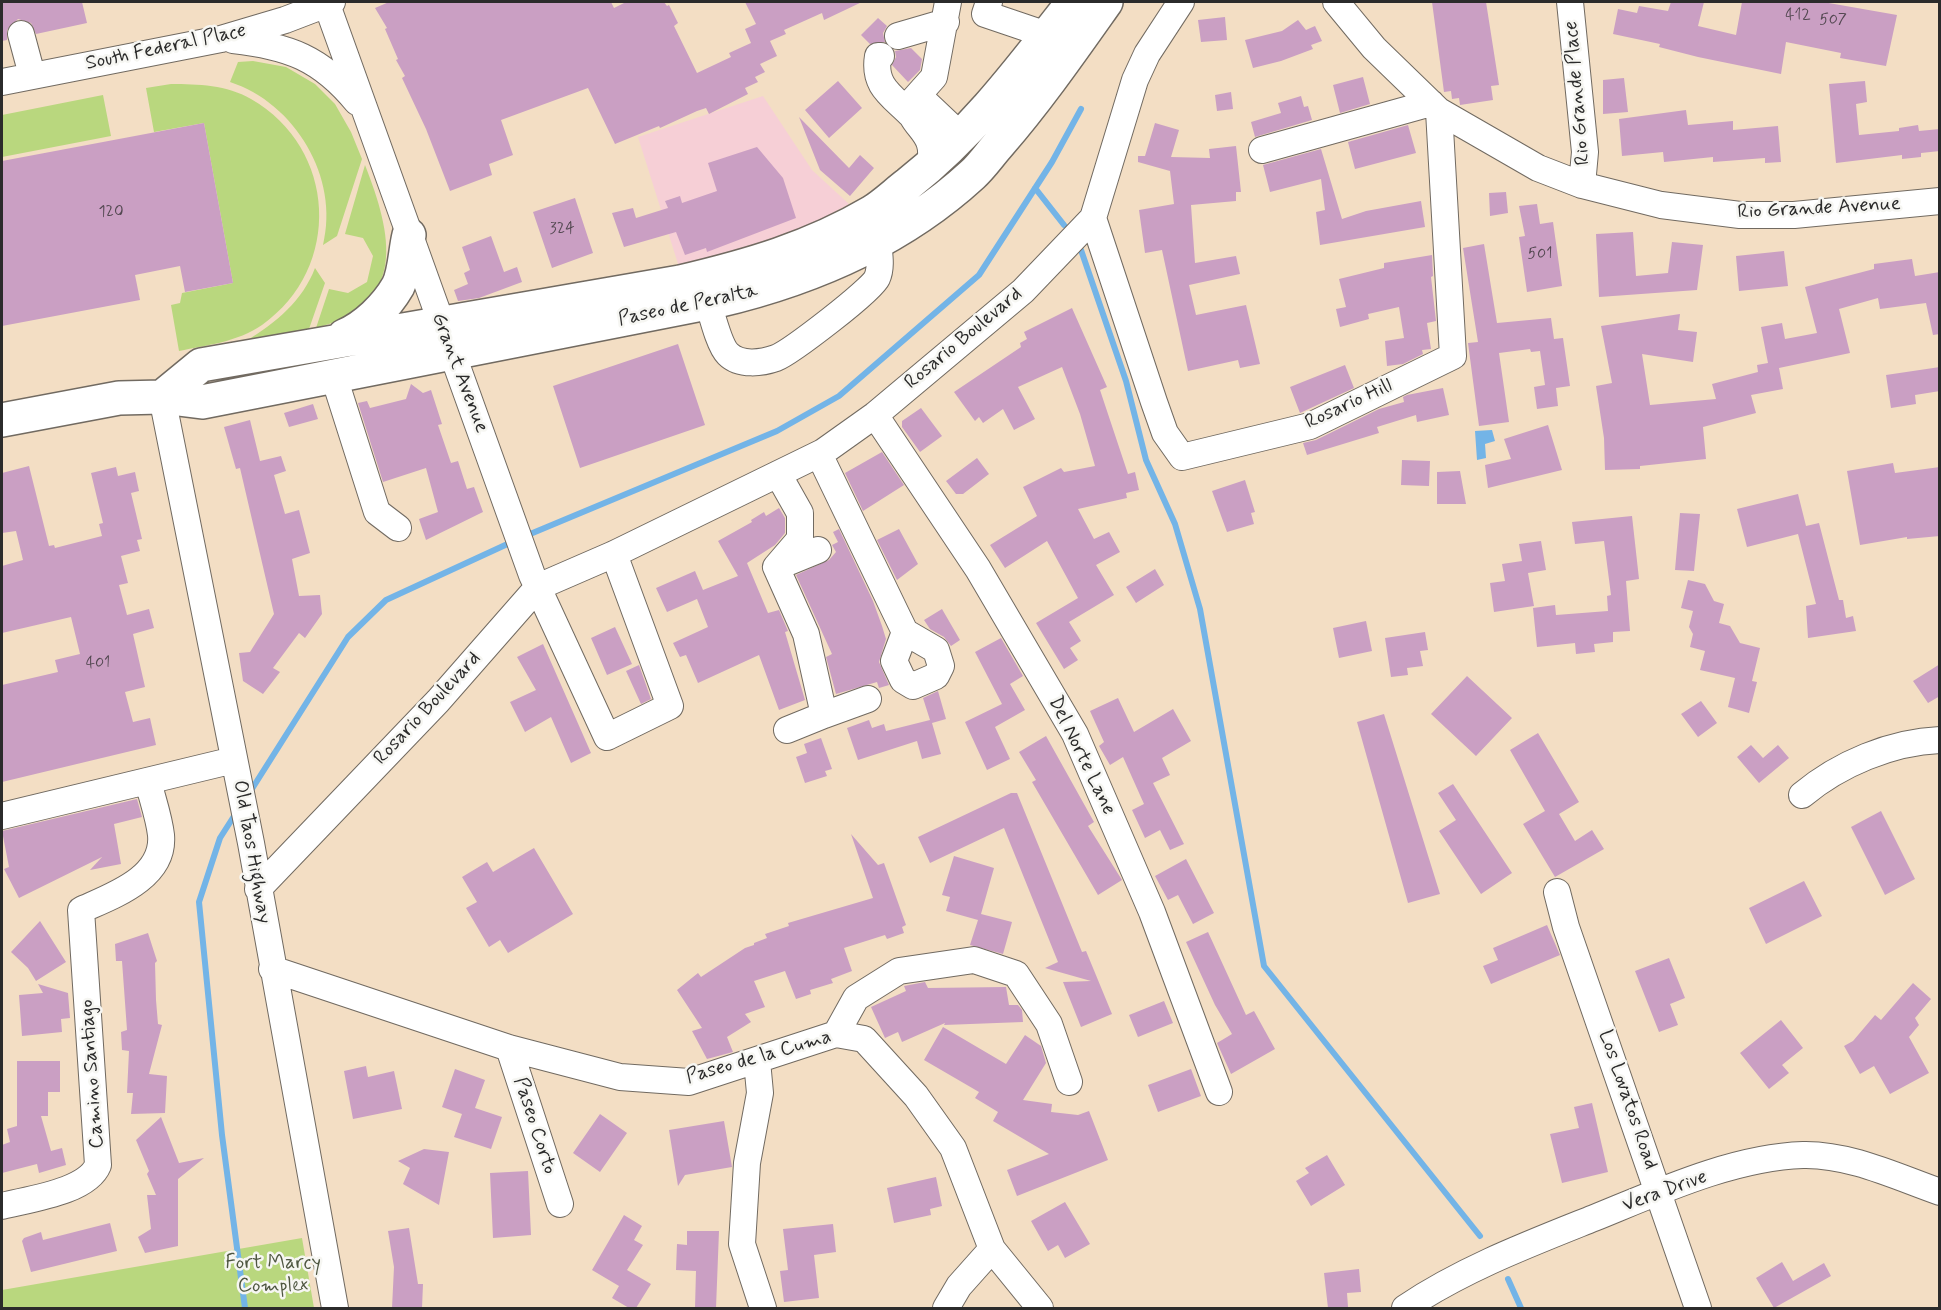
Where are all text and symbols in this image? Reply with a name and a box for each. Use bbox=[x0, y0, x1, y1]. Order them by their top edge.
house number: 412 bbox=[1785, 6, 1811, 26]
house number: 507 bbox=[1819, 11, 1847, 31]
street label: South Federal Place bbox=[84, 19, 248, 77]
street label: Rio Grande Place bbox=[1560, 20, 1596, 166]
street label: Rio Grande Avenue bbox=[1737, 193, 1901, 225]
house number: 120 bbox=[98, 203, 124, 223]
house number: 324 bbox=[549, 220, 575, 240]
house number: 501 bbox=[1528, 245, 1552, 265]
street label: Paseo de Peralta bbox=[616, 280, 760, 332]
street label: Rosario Boulevard bbox=[900, 283, 1028, 395]
street label: Grant Avenue bbox=[425, 310, 493, 436]
street label: Rosario Hill bbox=[1302, 374, 1396, 436]
street label: Rosario Boulevard bbox=[369, 647, 487, 771]
house number: 401 bbox=[86, 654, 110, 674]
street label: Del Norte Lane bbox=[1042, 693, 1120, 819]
street label: Old Taos Highway bbox=[227, 778, 275, 926]
street label: Camino Santiago bbox=[76, 999, 110, 1149]
street label: Paseo de la Cuma bbox=[684, 1026, 834, 1090]
street label: Los Lovatos Road bbox=[1592, 1027, 1662, 1173]
street label: Paseo Corto bbox=[507, 1075, 561, 1177]
street label: Vera Drive bbox=[1619, 1166, 1711, 1218]
park label: Fort Marcy Complex bbox=[225, 1252, 321, 1299]

